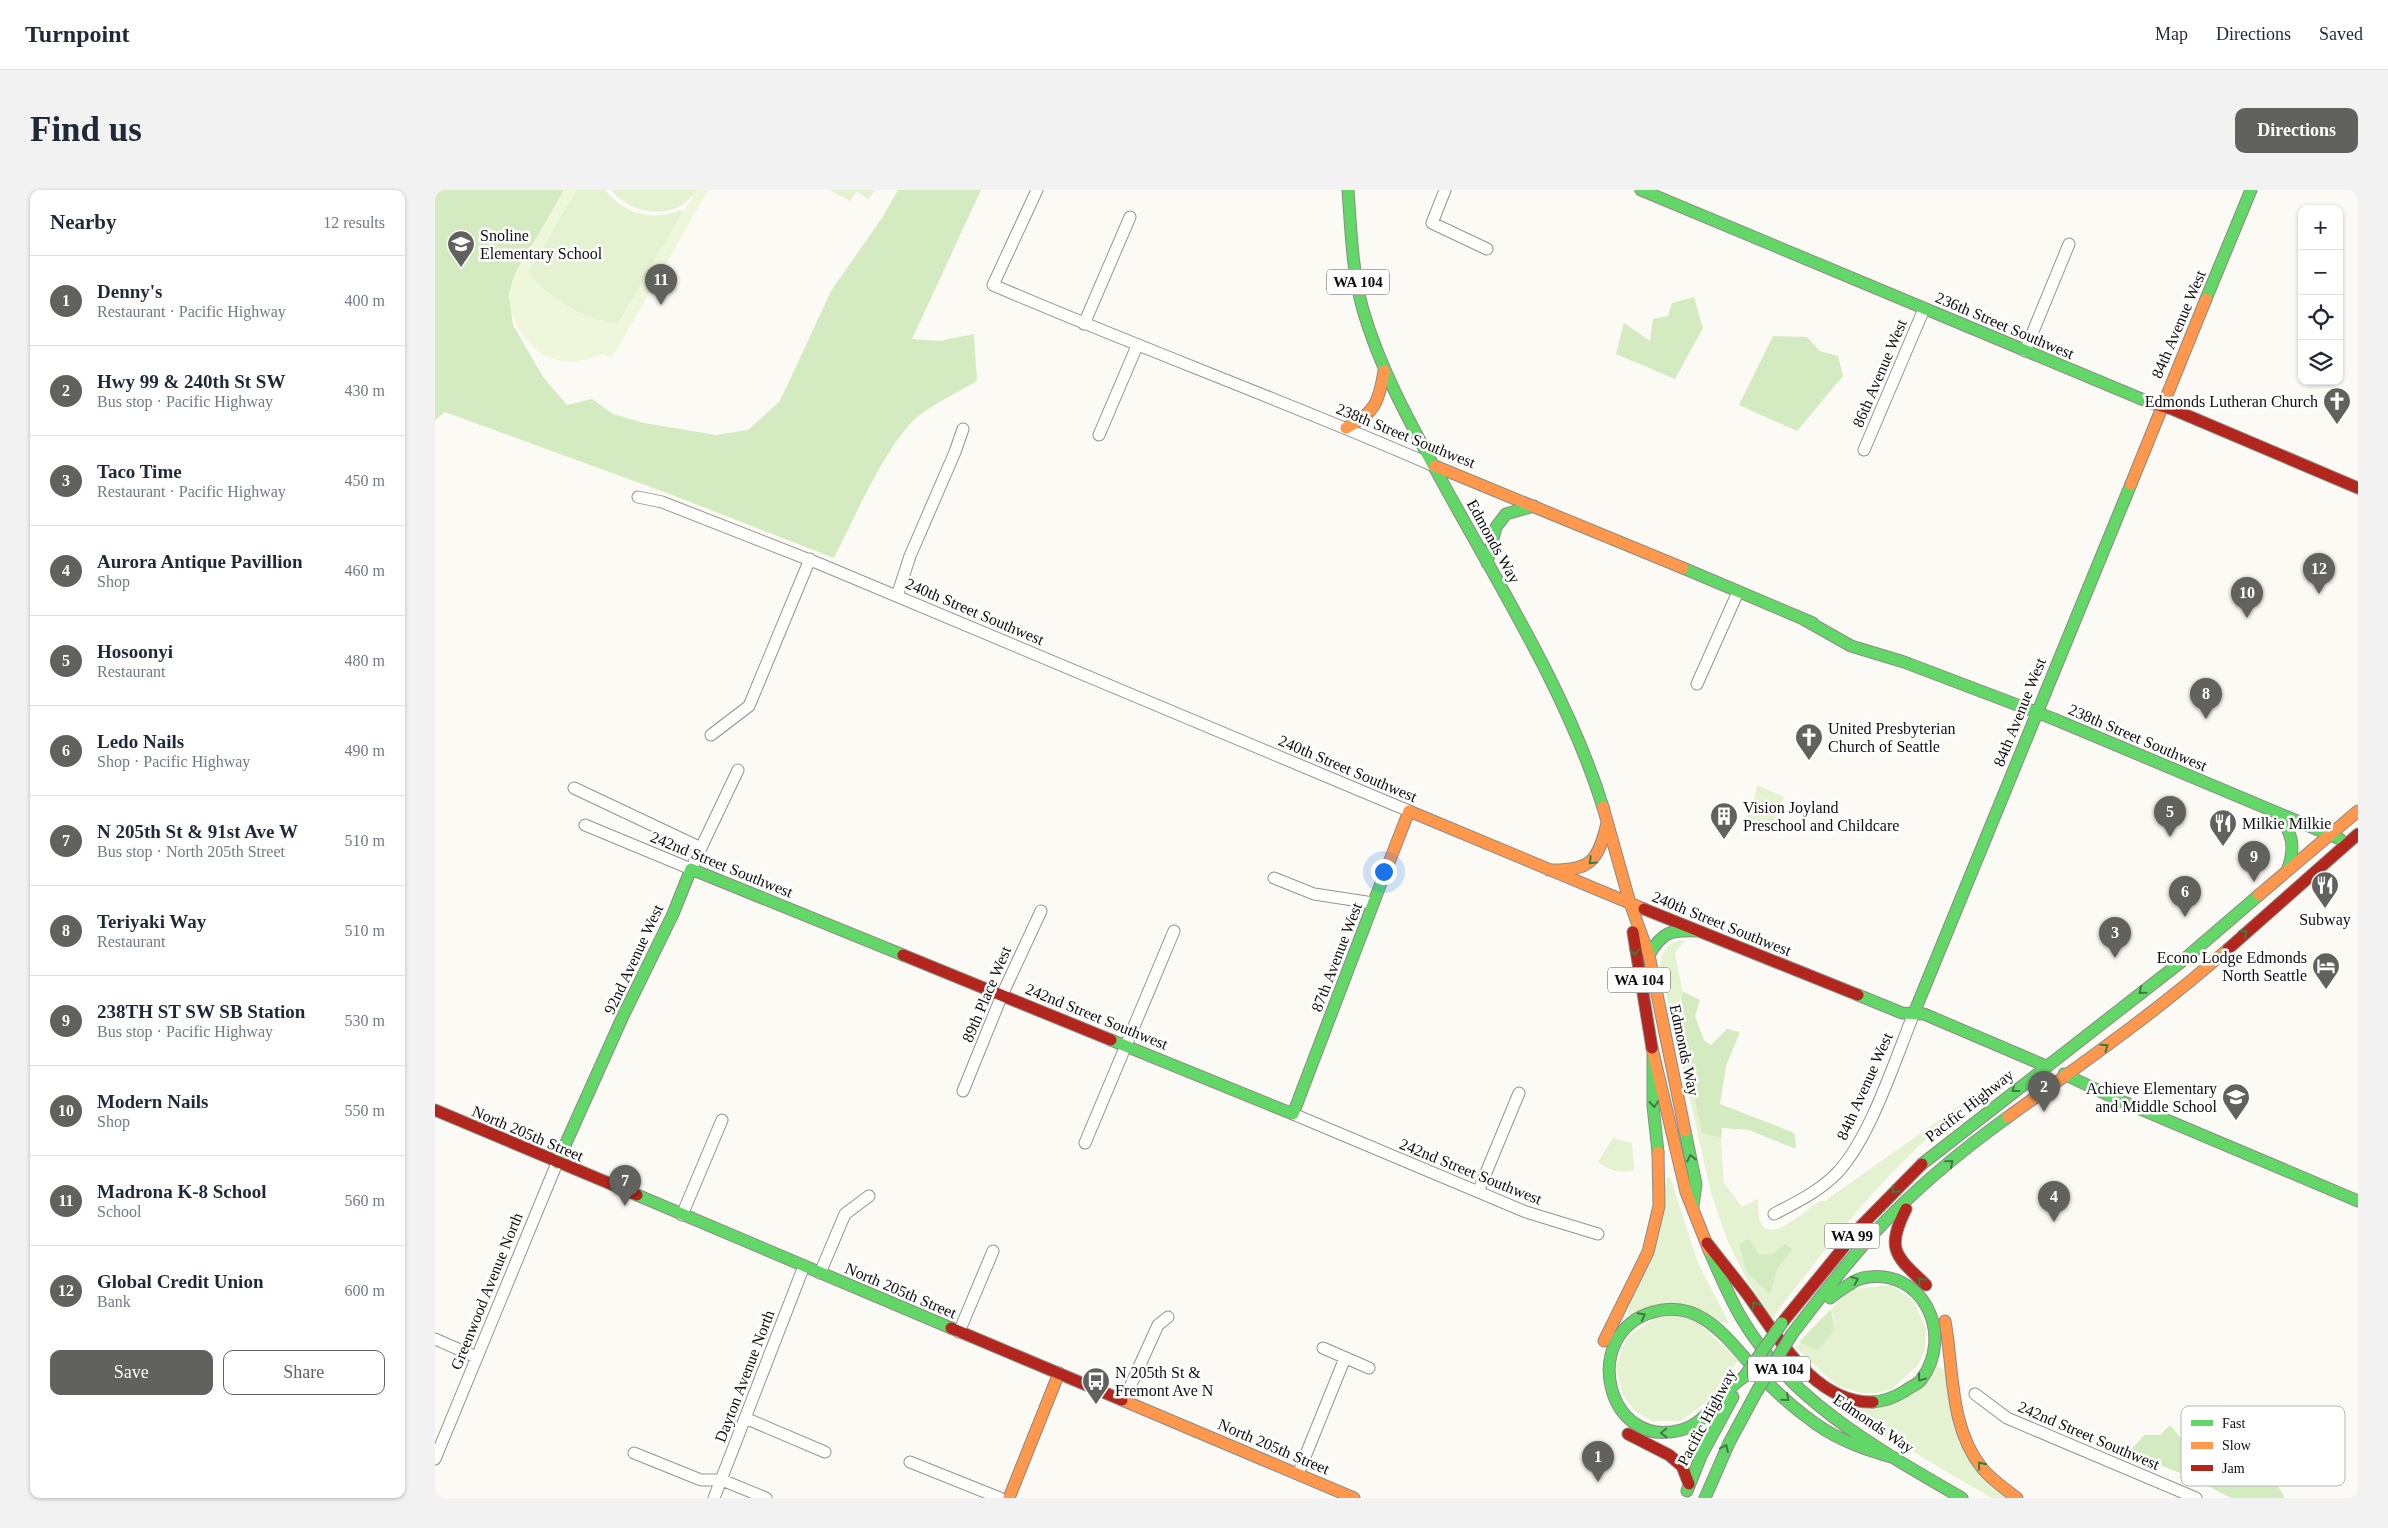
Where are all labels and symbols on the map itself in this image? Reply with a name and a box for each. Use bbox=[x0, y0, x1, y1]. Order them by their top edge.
place label: Snoline Elementary School bbox=[480, 227, 603, 263]
school or university icon: Snoline Elementary School bbox=[446, 229, 476, 268]
pin: 11 bbox=[645, 264, 677, 305]
street label: 84th Avenue West bbox=[2148, 267, 2209, 381]
road number: WA 104 bbox=[1327, 270, 1389, 294]
street label: 236th Street Southwest bbox=[1933, 289, 2077, 363]
street label: 86th Avenue West bbox=[1849, 316, 1910, 430]
church icon: Edmonds Lutheran Church bbox=[2322, 386, 2352, 425]
place label: Edmonds Lutheran Church bbox=[2145, 393, 2318, 410]
street label: 238th Street Southwest bbox=[1334, 400, 1478, 471]
street label: Edmonds Way bbox=[1463, 496, 1524, 587]
pin: 12 bbox=[2303, 553, 2335, 594]
street label: 240th Street Southwest bbox=[903, 575, 1047, 649]
pin: 10 bbox=[2231, 577, 2263, 618]
street label: 84th Avenue West bbox=[1990, 655, 2049, 769]
pin: 8 bbox=[2190, 678, 2222, 719]
street label: 238th Street Southwest bbox=[2066, 701, 2210, 775]
place label: United Presbyterian Church of Seattle bbox=[1828, 720, 1956, 755]
church icon: United Presbyterian Church of Seattle bbox=[1794, 722, 1824, 761]
street label: 240th Street Southwest bbox=[1276, 732, 1420, 806]
pin: 5 bbox=[2154, 796, 2186, 837]
place label: Vision Joyland Preschool and Childcare bbox=[1743, 799, 1899, 834]
building icon: Vision Joyland Preschool and Childcare bbox=[1709, 801, 1739, 840]
restaurant icon: Milkie Milkie bbox=[2208, 808, 2238, 847]
place label: Milkie Milkie bbox=[2242, 815, 2331, 832]
street label: 242nd Street Southwest bbox=[648, 828, 796, 901]
pin: 9 bbox=[2238, 841, 2270, 882]
one-way arrow bbox=[1589, 855, 1598, 864]
your location bbox=[1371, 859, 1397, 885]
restaurant icon: Subway bbox=[2310, 870, 2340, 909]
pin: 6 bbox=[2169, 876, 2201, 917]
street label: 240th Street Southwest bbox=[1650, 888, 1794, 959]
street label: 87th Avenue West bbox=[1308, 900, 1365, 1014]
street label: 92nd Avenue West bbox=[601, 901, 667, 1017]
place label: Subway bbox=[2299, 911, 2351, 929]
pin: 3 bbox=[2099, 917, 2131, 958]
one-way arrow bbox=[2239, 930, 2248, 939]
street label: 89th Place West bbox=[959, 943, 1015, 1045]
one-way arrow bbox=[1629, 948, 1640, 956]
place label: Econo Lodge Edmonds North Seattle bbox=[2157, 949, 2307, 984]
hotel icon: Econo Lodge Edmonds North Seattle bbox=[2311, 951, 2341, 990]
road number: WA 104 bbox=[1608, 968, 1670, 992]
street label: 242nd Street Southwest bbox=[1023, 980, 1171, 1053]
one-way arrow bbox=[2139, 985, 2148, 993]
street label: Edmonds Way bbox=[1666, 1003, 1703, 1098]
street label: 84th Avenue West bbox=[1833, 1030, 1896, 1142]
one-way arrow bbox=[2099, 1044, 2108, 1053]
street label: Pacific Highway bbox=[1922, 1066, 2017, 1146]
pin: 2 bbox=[2028, 1071, 2060, 1112]
place label: Achieve Elementary and Middle School bbox=[2086, 1080, 2218, 1115]
school or university icon: Achieve Elementary and Middle School bbox=[2221, 1082, 2251, 1121]
one-way arrow bbox=[2011, 1083, 2021, 1092]
one-way arrow bbox=[1648, 1101, 1659, 1109]
street label: North 205th Street bbox=[470, 1102, 586, 1165]
street label: 242nd Street Southwest bbox=[1397, 1135, 1545, 1208]
one-way arrow bbox=[1686, 1153, 1697, 1162]
one-way arrow bbox=[1945, 1160, 1954, 1169]
pin: 7 bbox=[609, 1165, 641, 1206]
pin: 4 bbox=[2038, 1181, 2070, 1222]
one-way arrow bbox=[1892, 1184, 1901, 1193]
street label: Greenwood Avenue North bbox=[447, 1210, 526, 1372]
road number: WA 99 bbox=[1825, 1224, 1879, 1248]
street label: North 205th Street bbox=[843, 1259, 959, 1322]
one-way arrow bbox=[1850, 1276, 1859, 1286]
one-way arrow bbox=[1918, 1278, 1927, 1287]
one-way arrow bbox=[1752, 1302, 1761, 1311]
street label: Dayton Avenue North bbox=[711, 1308, 778, 1445]
one-way arrow bbox=[1637, 1312, 1646, 1322]
road number: WA 104 bbox=[1748, 1356, 1810, 1382]
place label: N 205th St & Fremont Ave N bbox=[1115, 1364, 1214, 1399]
bus stop icon: N 205th St & Fremont Ave N bbox=[1081, 1366, 1111, 1405]
street label: Pacific Highway bbox=[1674, 1366, 1740, 1469]
one-way arrow bbox=[1918, 1372, 1927, 1382]
street label: Edmonds Way bbox=[1830, 1390, 1917, 1457]
one-way arrow bbox=[1780, 1392, 1789, 1401]
street label: 242nd Street Southwest bbox=[2016, 1398, 2163, 1473]
legend bbox=[2181, 1406, 2345, 1486]
street label: North 205th Street bbox=[1216, 1415, 1332, 1478]
text: Fast bbox=[2222, 1416, 2245, 1431]
one-way arrow bbox=[1660, 1428, 1668, 1438]
text: Slow bbox=[2222, 1438, 2252, 1453]
pin: 1 bbox=[1582, 1441, 1614, 1482]
one-way arrow bbox=[1719, 1444, 1730, 1453]
text: Jam bbox=[2222, 1461, 2245, 1476]
one-way arrow bbox=[1978, 1462, 1987, 1471]

